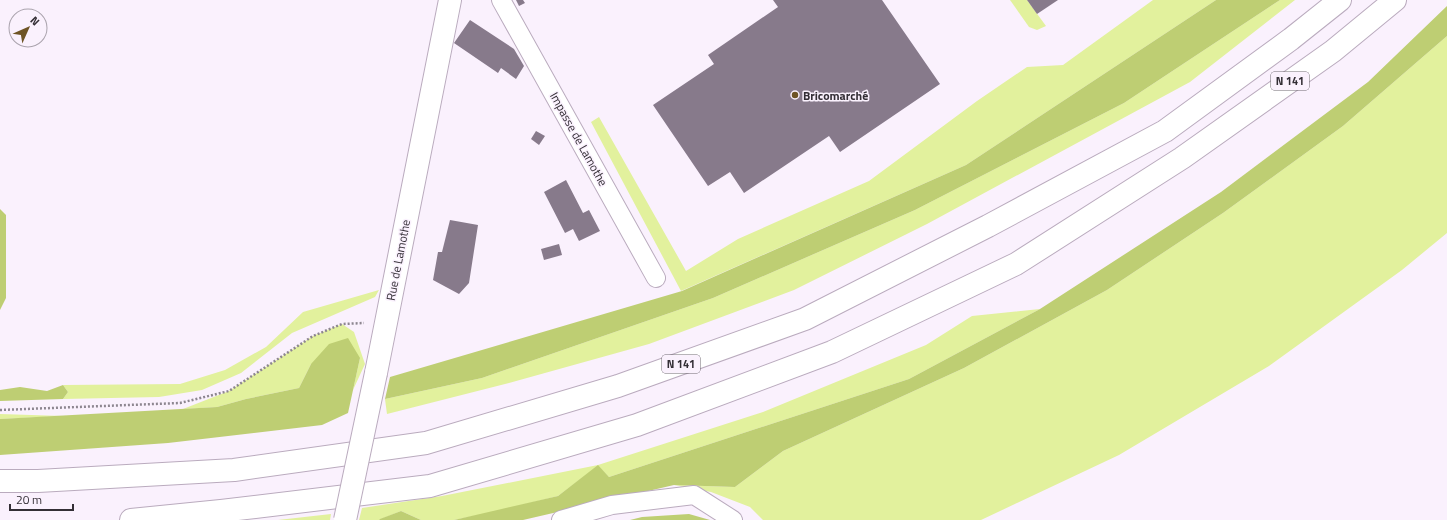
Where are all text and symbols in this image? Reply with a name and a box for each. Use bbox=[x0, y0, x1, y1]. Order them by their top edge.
north arrow bbox=[8, 8, 48, 48]
text: N bbox=[27, 13, 43, 29]
road number: N 141 bbox=[1271, 72, 1309, 90]
place label: Bricomarché bbox=[803, 86, 868, 105]
street label: Impasse de Lamothe bbox=[545, 88, 613, 190]
marker: Bricomarché bbox=[790, 90, 800, 100]
street label: Rue de Lamothe bbox=[381, 218, 415, 302]
road number: N 141 bbox=[662, 355, 700, 373]
scale bar bbox=[10, 486, 73, 512]
text: 20 m bbox=[16, 490, 42, 509]

